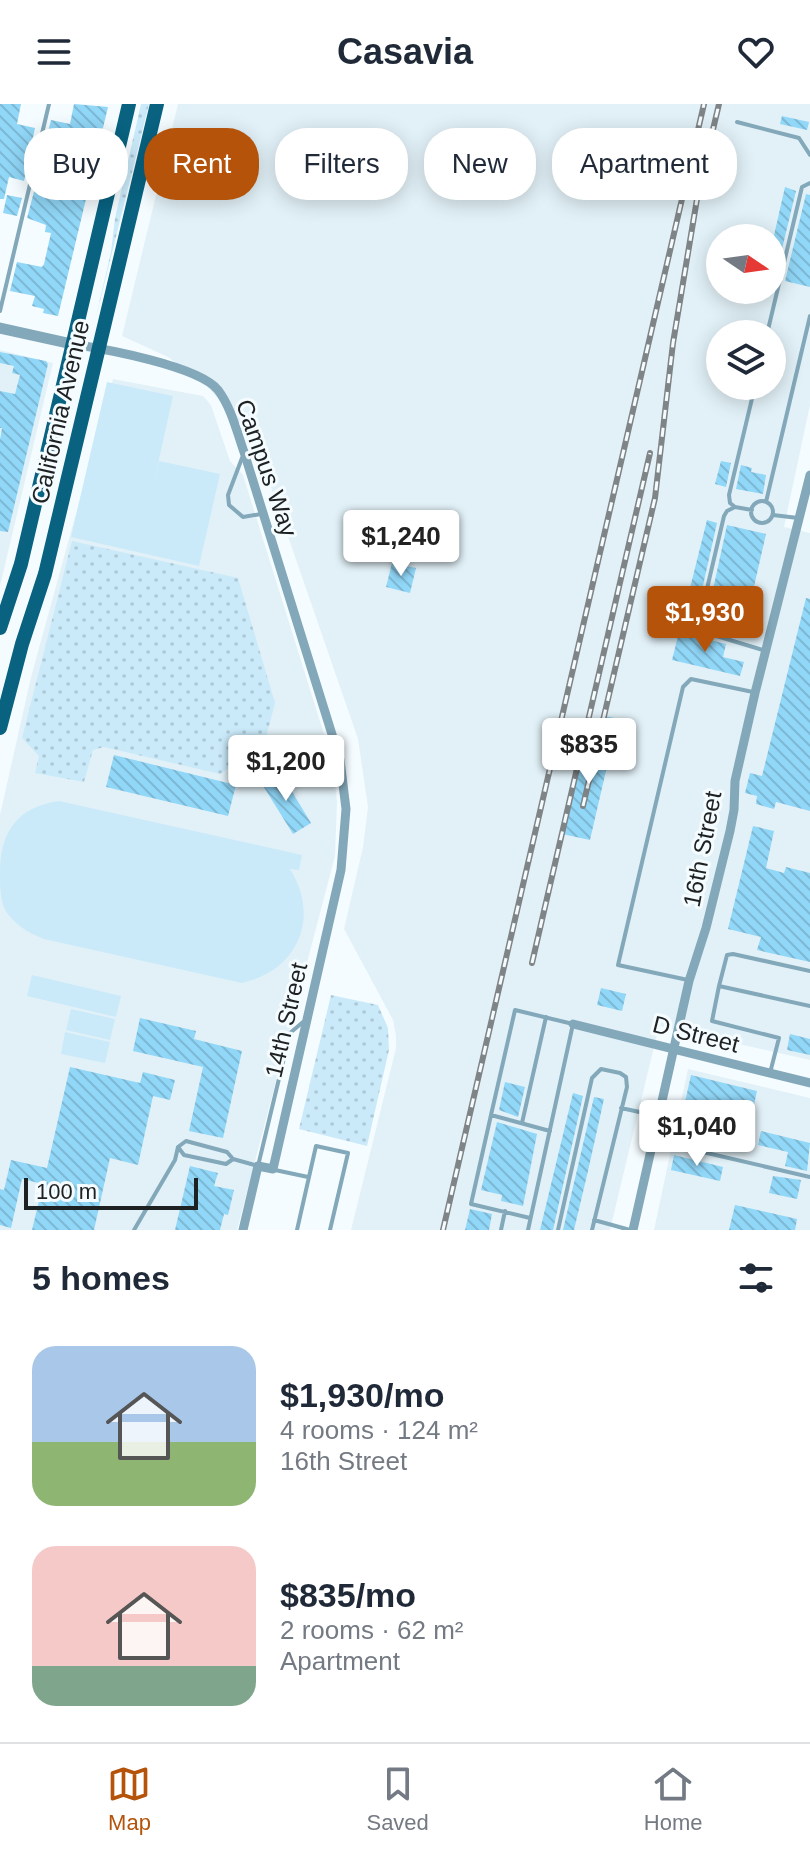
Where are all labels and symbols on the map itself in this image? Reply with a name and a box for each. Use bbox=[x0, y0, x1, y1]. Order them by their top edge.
north arrow bbox=[706, 224, 786, 304]
street label: California Avenue bbox=[26, 318, 94, 506]
street label: Campus Way bbox=[231, 396, 303, 540]
pin: $1,240 bbox=[336, 510, 466, 578]
pin: $1,930 bbox=[640, 586, 770, 654]
pin: $835 bbox=[542, 718, 636, 786]
pin: $1,200 bbox=[221, 735, 351, 803]
street label: 16th Street bbox=[678, 788, 727, 909]
street label: 14th Street bbox=[260, 959, 312, 1080]
street label: D Street bbox=[650, 1010, 742, 1058]
pin: $1,040 bbox=[632, 1100, 762, 1168]
scale bar bbox=[24, 1174, 198, 1210]

